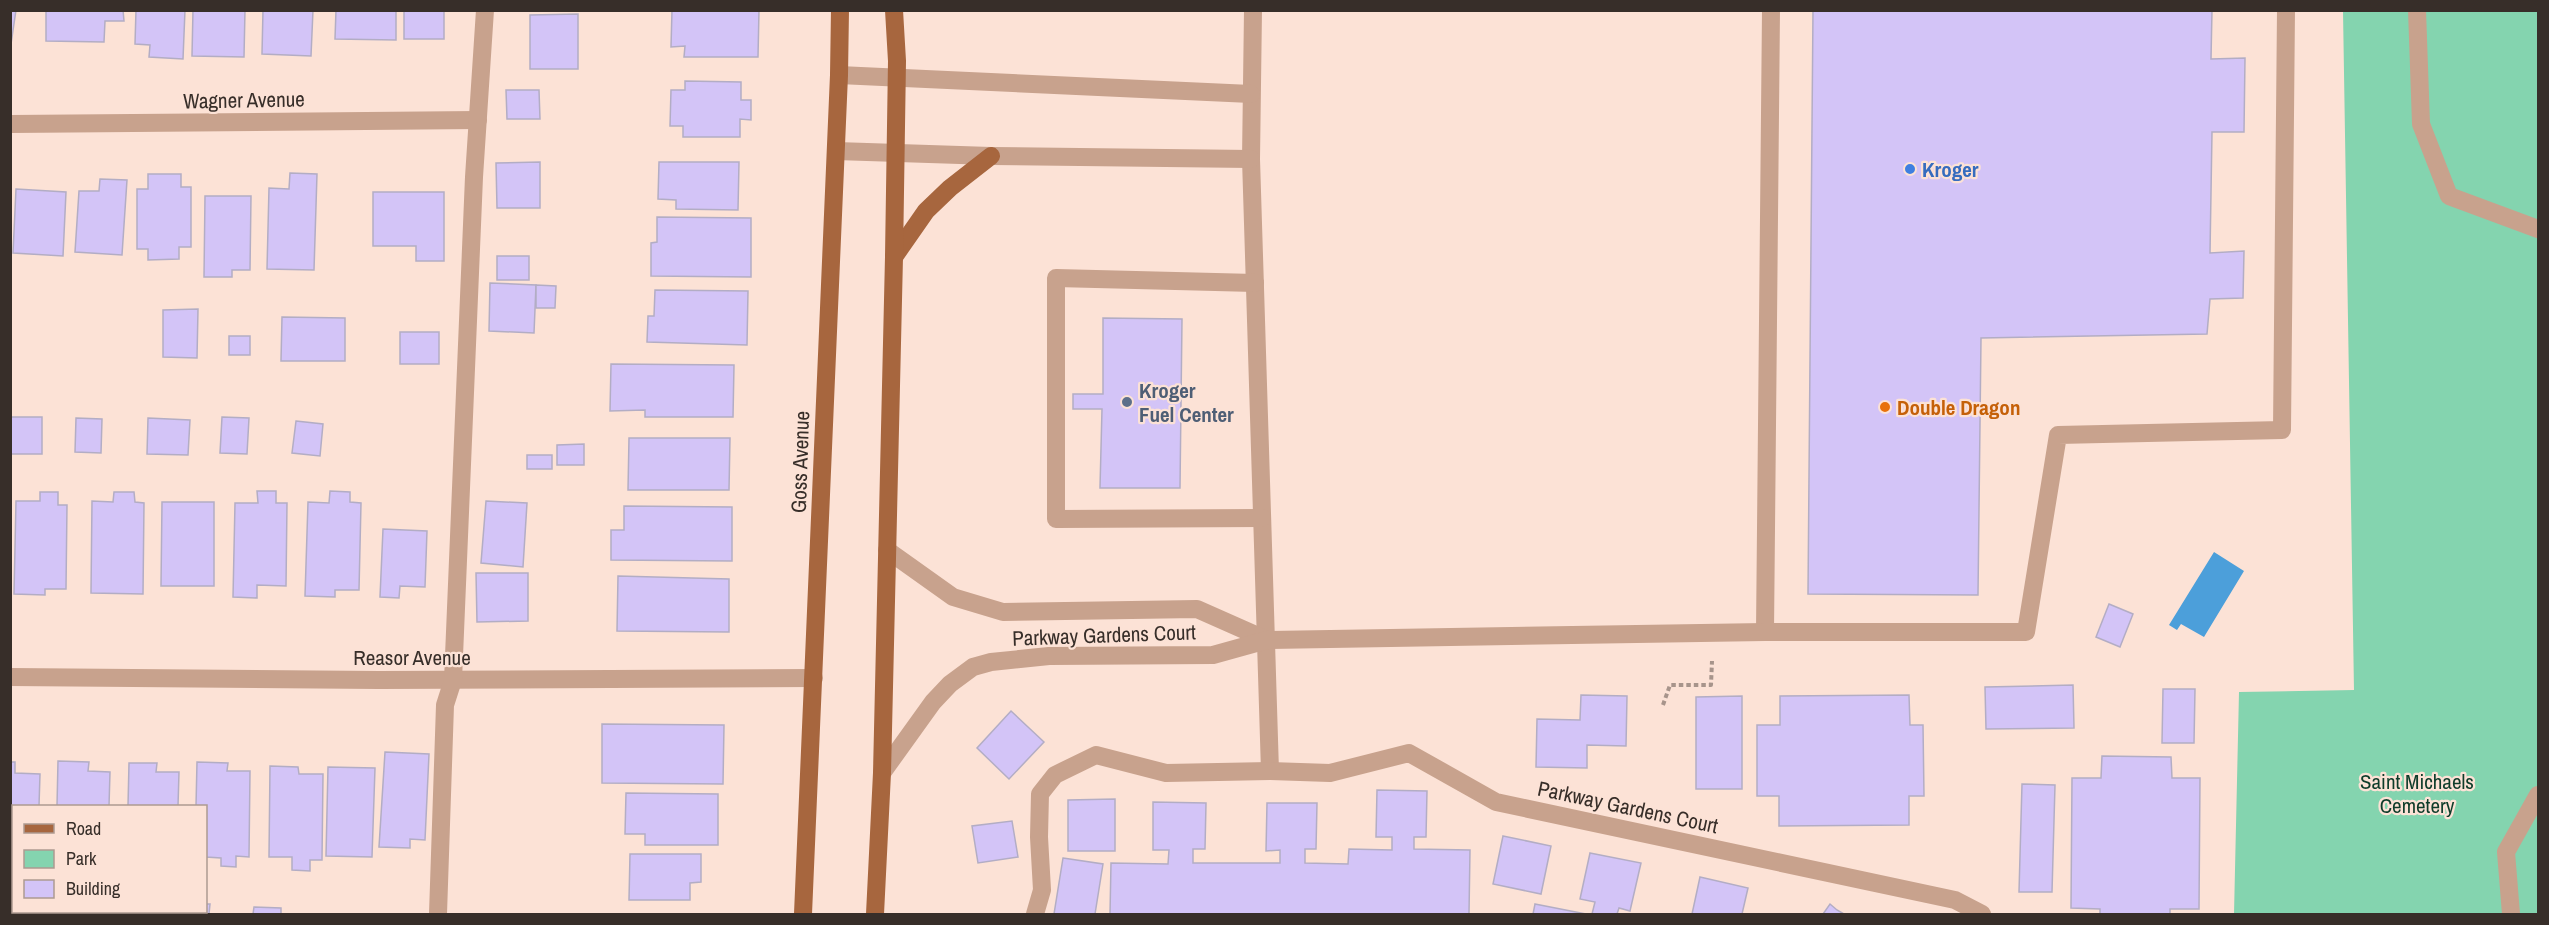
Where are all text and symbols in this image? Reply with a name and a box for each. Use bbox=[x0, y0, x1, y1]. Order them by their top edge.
street label: Wagner Avenue bbox=[183, 84, 305, 116]
place label: Kroger bbox=[1922, 155, 1979, 184]
marker: Kroger bbox=[1903, 162, 1917, 176]
place label: Kroger Fuel Center bbox=[1139, 376, 1234, 429]
place label: Double Dragon bbox=[1897, 393, 2020, 422]
marker: Kroger Fuel Center bbox=[1120, 395, 1134, 409]
marker: Double Dragon bbox=[1878, 400, 1892, 414]
street label: Goss Avenue bbox=[784, 410, 816, 514]
street label: Parkway Gardens Court bbox=[1012, 617, 1197, 653]
street label: Reasor Avenue bbox=[353, 643, 471, 672]
park label: Saint Michaels Cemetery bbox=[2360, 767, 2474, 820]
street label: Parkway Gardens Court bbox=[1535, 774, 1721, 840]
legend bbox=[12, 805, 207, 913]
text: Road bbox=[66, 816, 101, 841]
text: Park bbox=[66, 846, 97, 871]
text: Building bbox=[66, 876, 121, 901]

